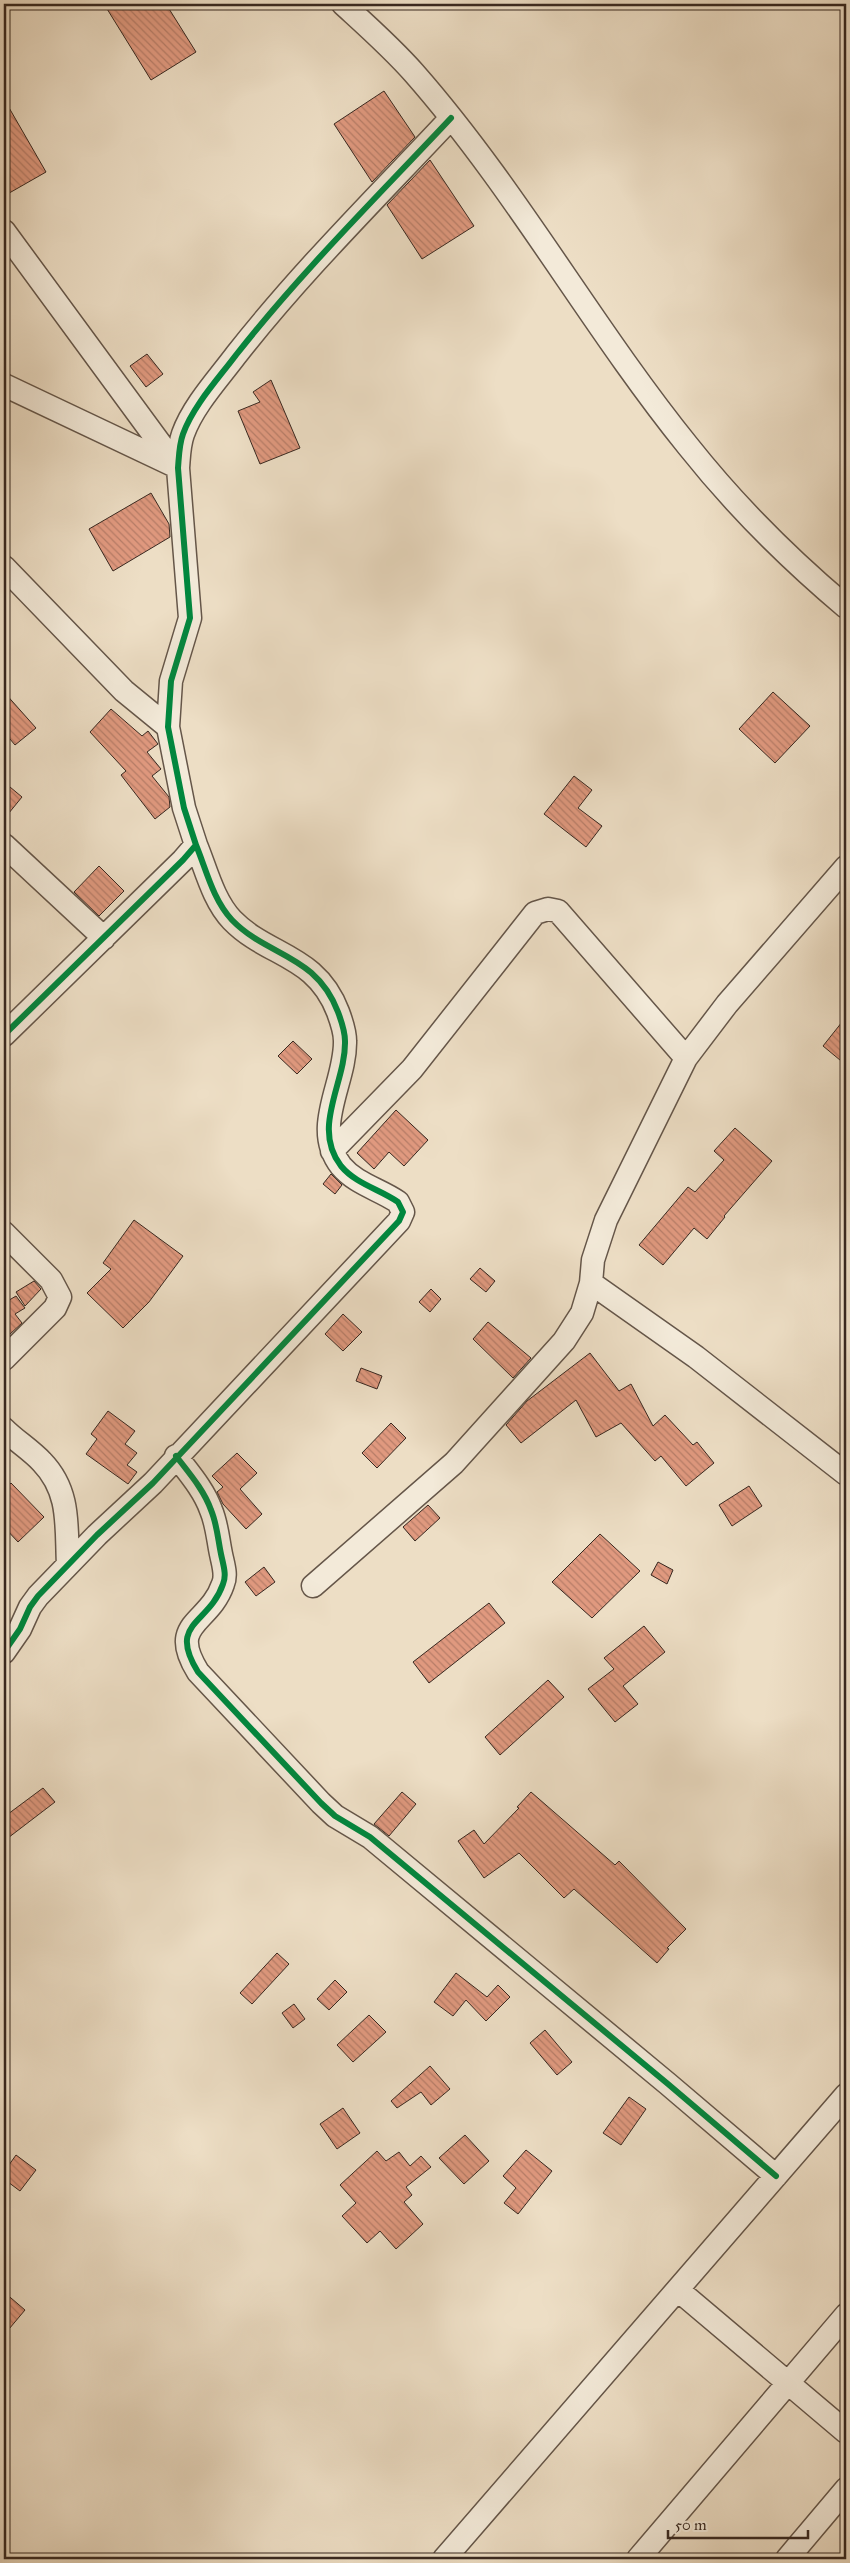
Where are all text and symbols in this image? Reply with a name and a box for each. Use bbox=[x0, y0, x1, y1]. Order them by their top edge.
scale bar bbox=[668, 2508, 808, 2540]
text: 50 m bbox=[675, 2516, 707, 2534]

